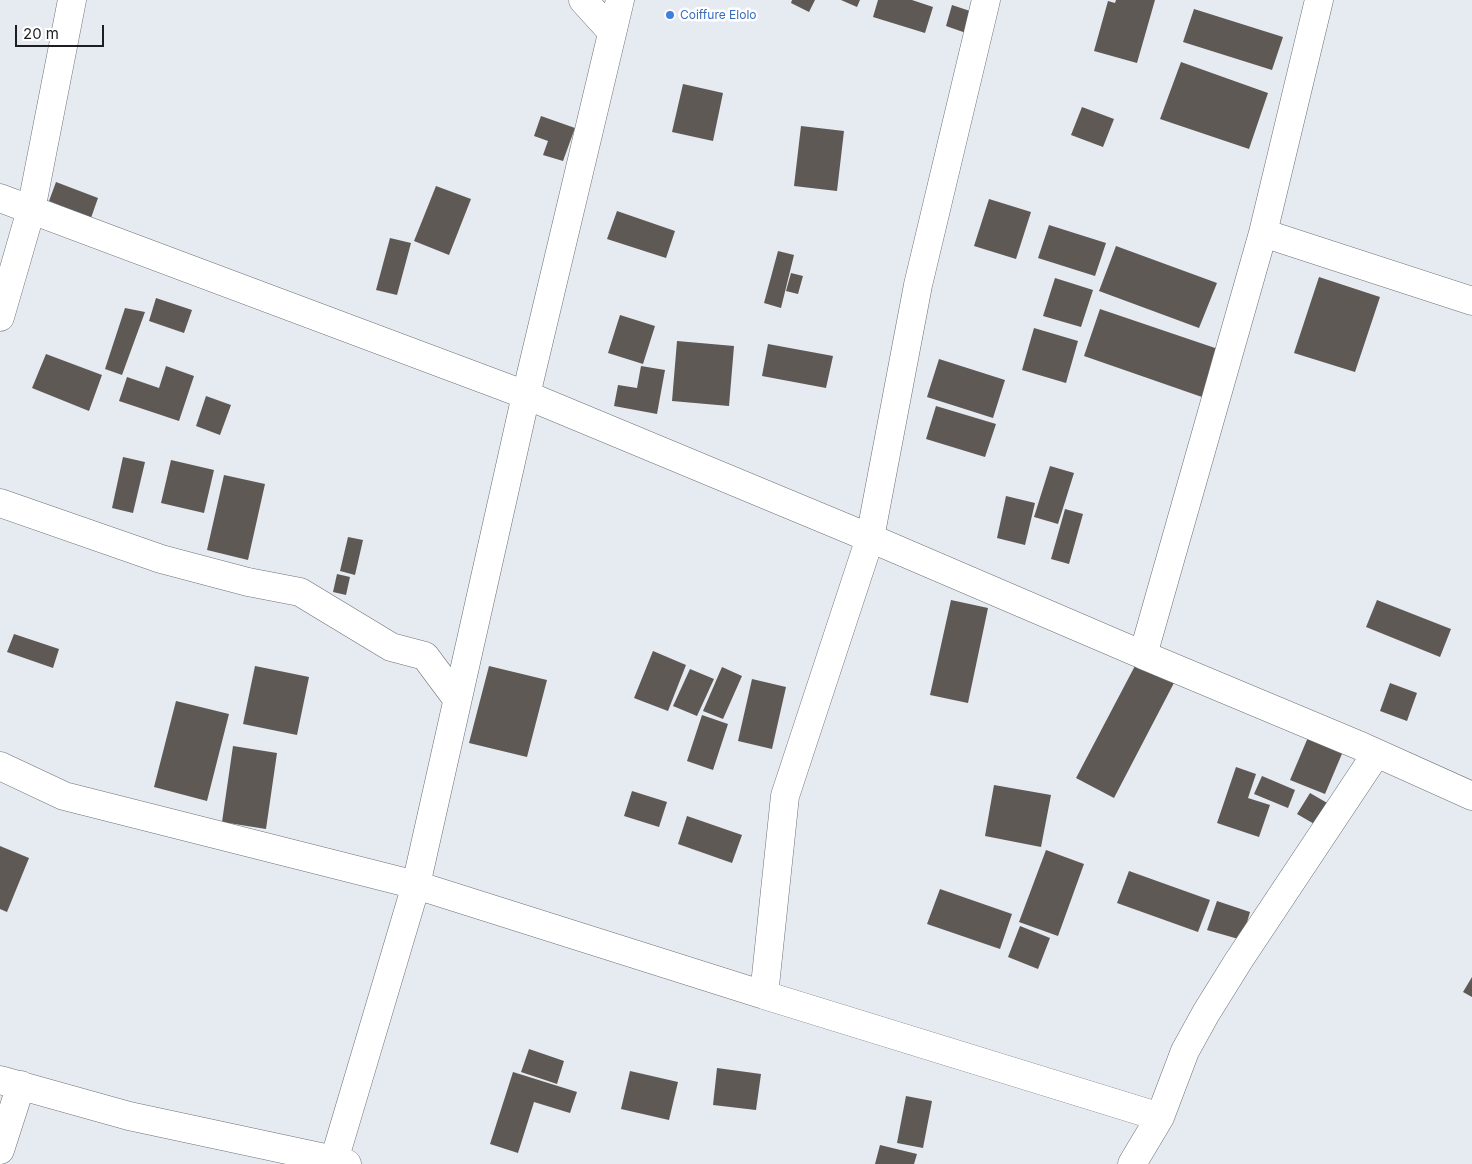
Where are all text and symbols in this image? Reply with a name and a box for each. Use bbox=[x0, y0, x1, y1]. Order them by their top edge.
place label: Coiffure Elolo bbox=[680, 8, 756, 22]
marker: Coiffure Elolo bbox=[664, 9, 676, 21]
scale bar bbox=[18, 15, 106, 47]
text: 20 m bbox=[23, 24, 59, 43]

